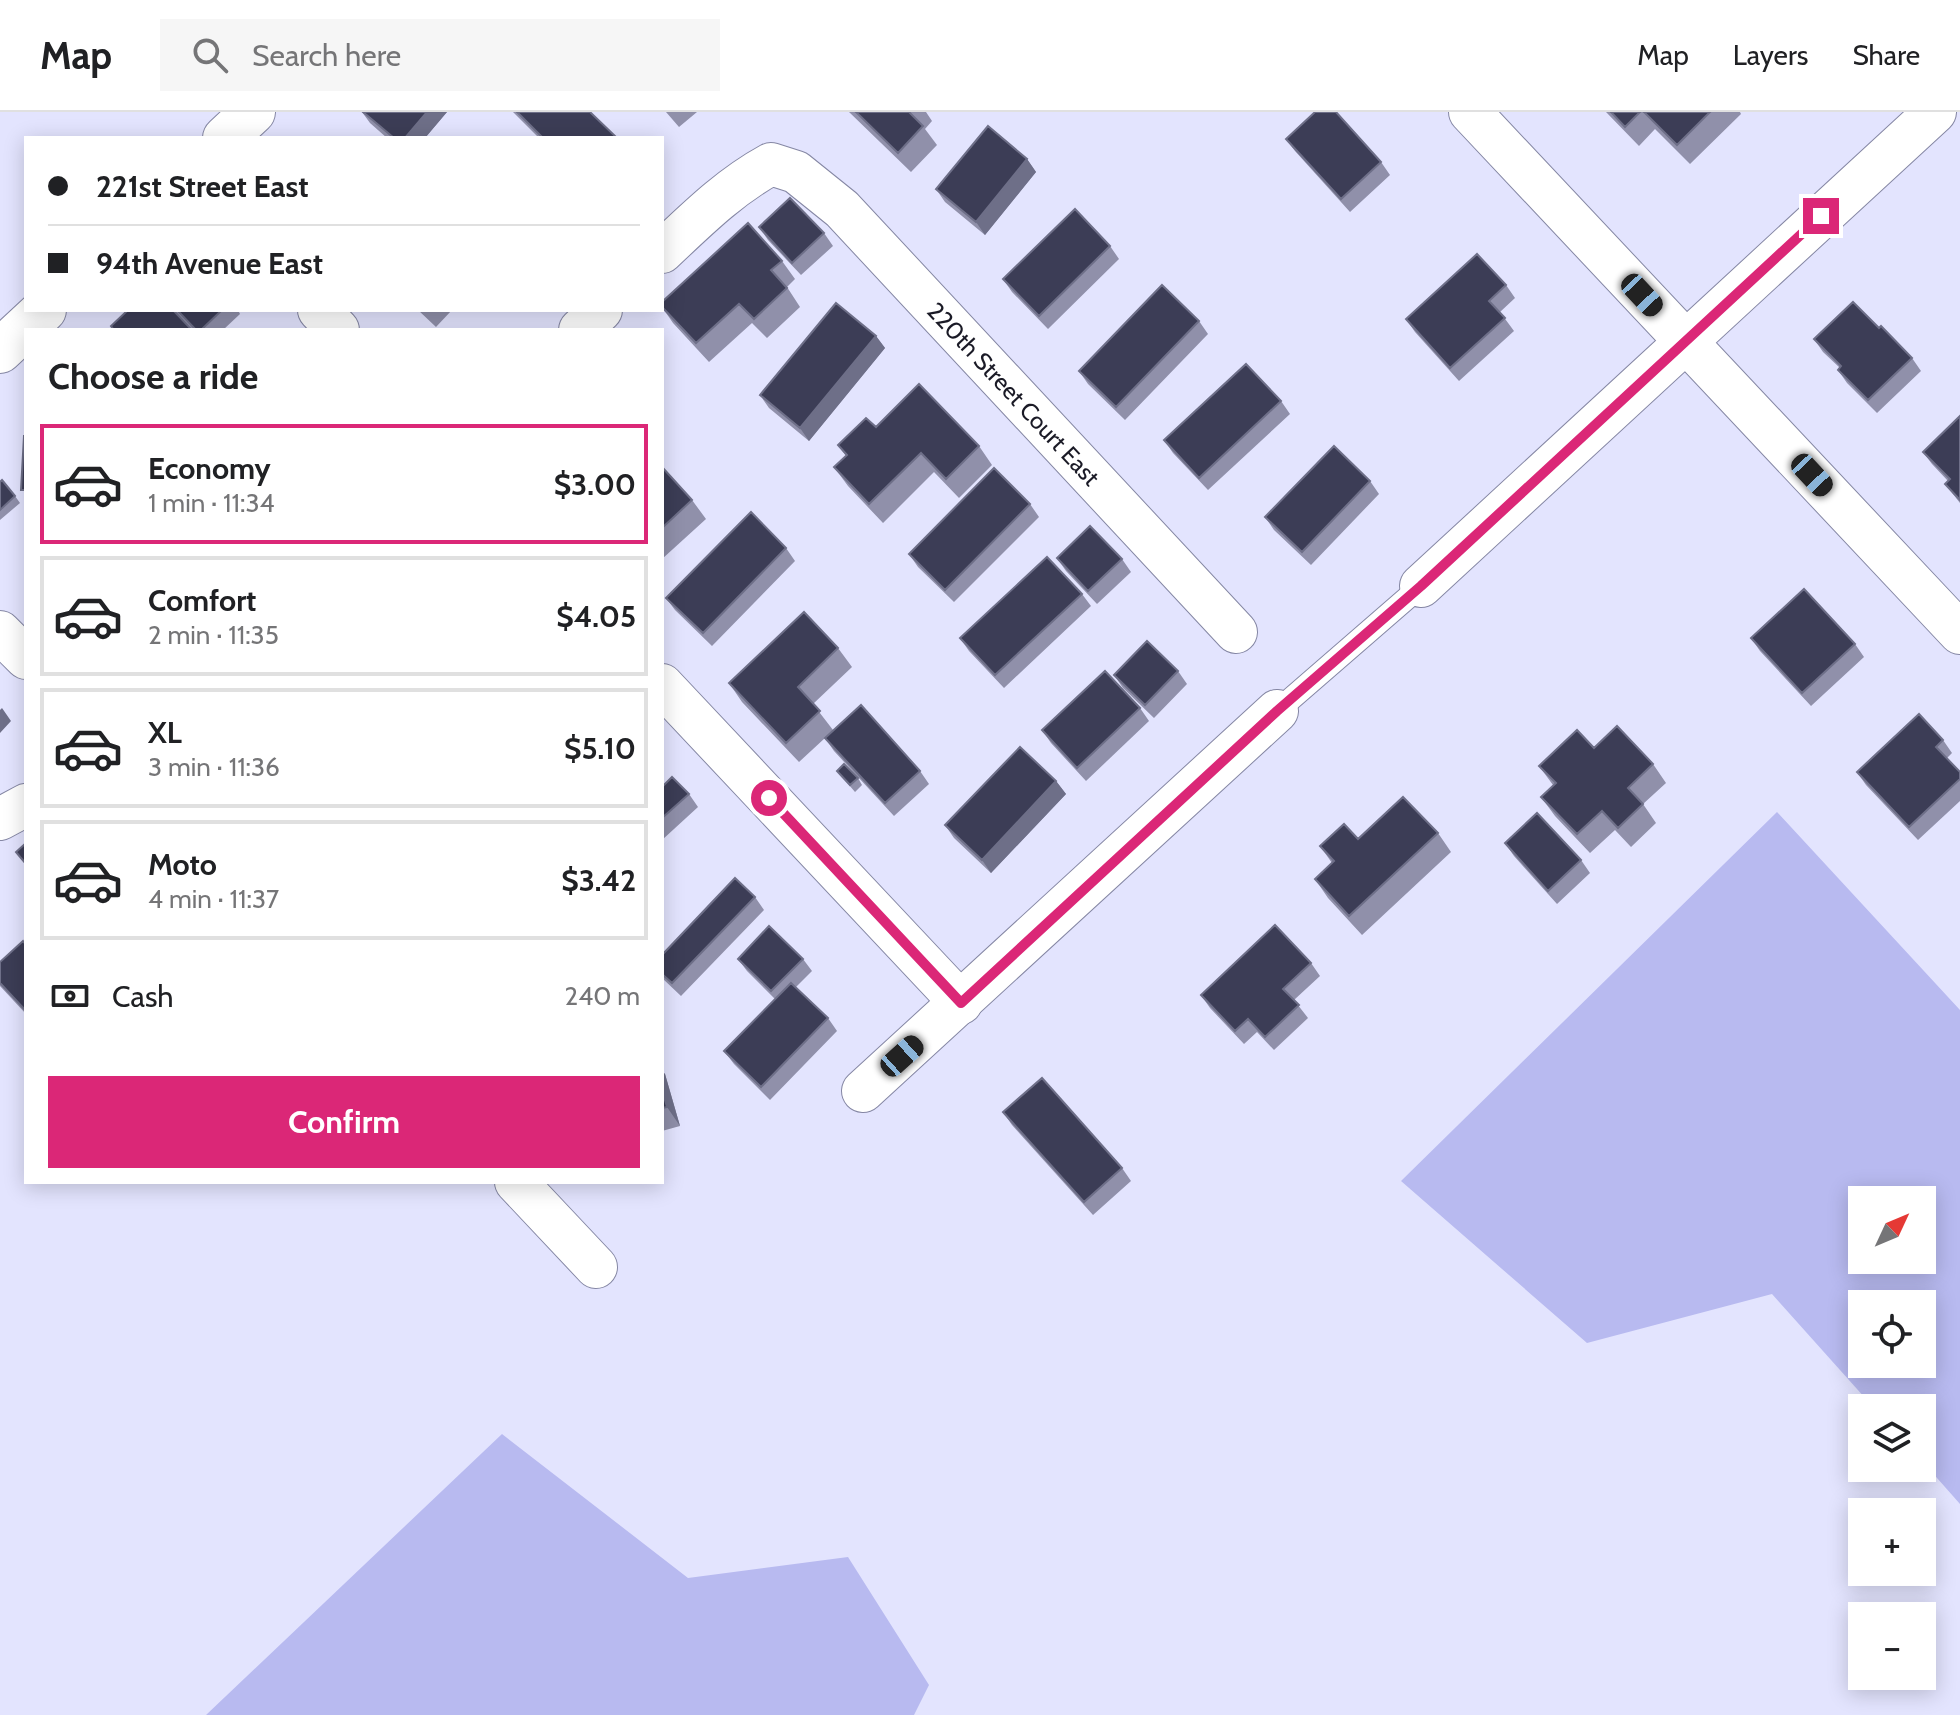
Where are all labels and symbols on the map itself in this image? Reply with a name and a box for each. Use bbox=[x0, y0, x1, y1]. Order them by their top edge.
route end bbox=[1803, 198, 1839, 234]
car bbox=[1617, 269, 1667, 321]
street label: 220th Street Court East bbox=[922, 296, 1106, 491]
car bbox=[1787, 449, 1837, 501]
route start bbox=[751, 780, 787, 816]
car bbox=[876, 1031, 928, 1081]
north arrow bbox=[1848, 1186, 1936, 1274]

